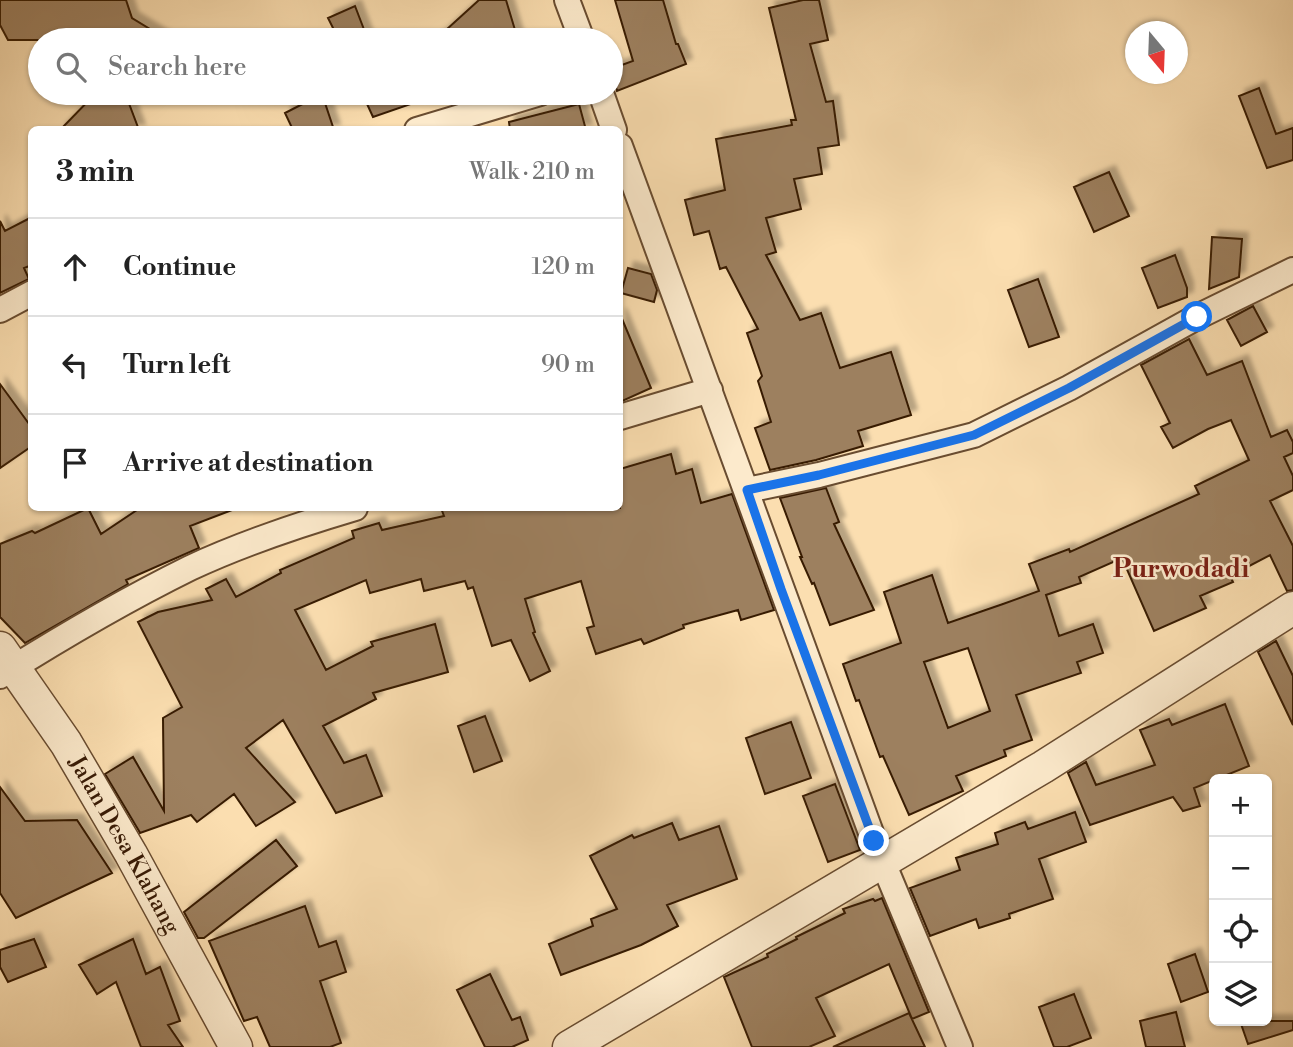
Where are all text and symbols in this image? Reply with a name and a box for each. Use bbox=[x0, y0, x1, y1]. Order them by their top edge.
north arrow bbox=[1125, 21, 1188, 84]
search box bbox=[28, 28, 623, 105]
icon: search bbox=[52, 48, 90, 86]
text: Search here bbox=[108, 51, 247, 83]
text: 3 min bbox=[56, 153, 134, 191]
text: Walk · 210 m bbox=[469, 158, 595, 186]
icon: ahead bbox=[56, 248, 94, 286]
text: Continue bbox=[123, 251, 236, 283]
text: 120 m bbox=[531, 253, 595, 281]
route start bbox=[1181, 301, 1212, 332]
icon: left bbox=[56, 346, 94, 384]
text: Turn left bbox=[123, 349, 231, 381]
text: 90 m bbox=[541, 351, 595, 379]
icon: arrive bbox=[56, 444, 94, 482]
text: Arrive at destination bbox=[123, 447, 373, 479]
district label: Purwodadi bbox=[1113, 553, 1249, 585]
street label: Jalan Desa Klahang bbox=[62, 750, 186, 939]
map controls bbox=[1209, 774, 1272, 1026]
button: + bbox=[1209, 774, 1272, 837]
route end bbox=[858, 825, 889, 856]
button: − bbox=[1209, 837, 1272, 900]
button: locate bbox=[1209, 900, 1272, 963]
button: layers bbox=[1209, 963, 1272, 1026]

